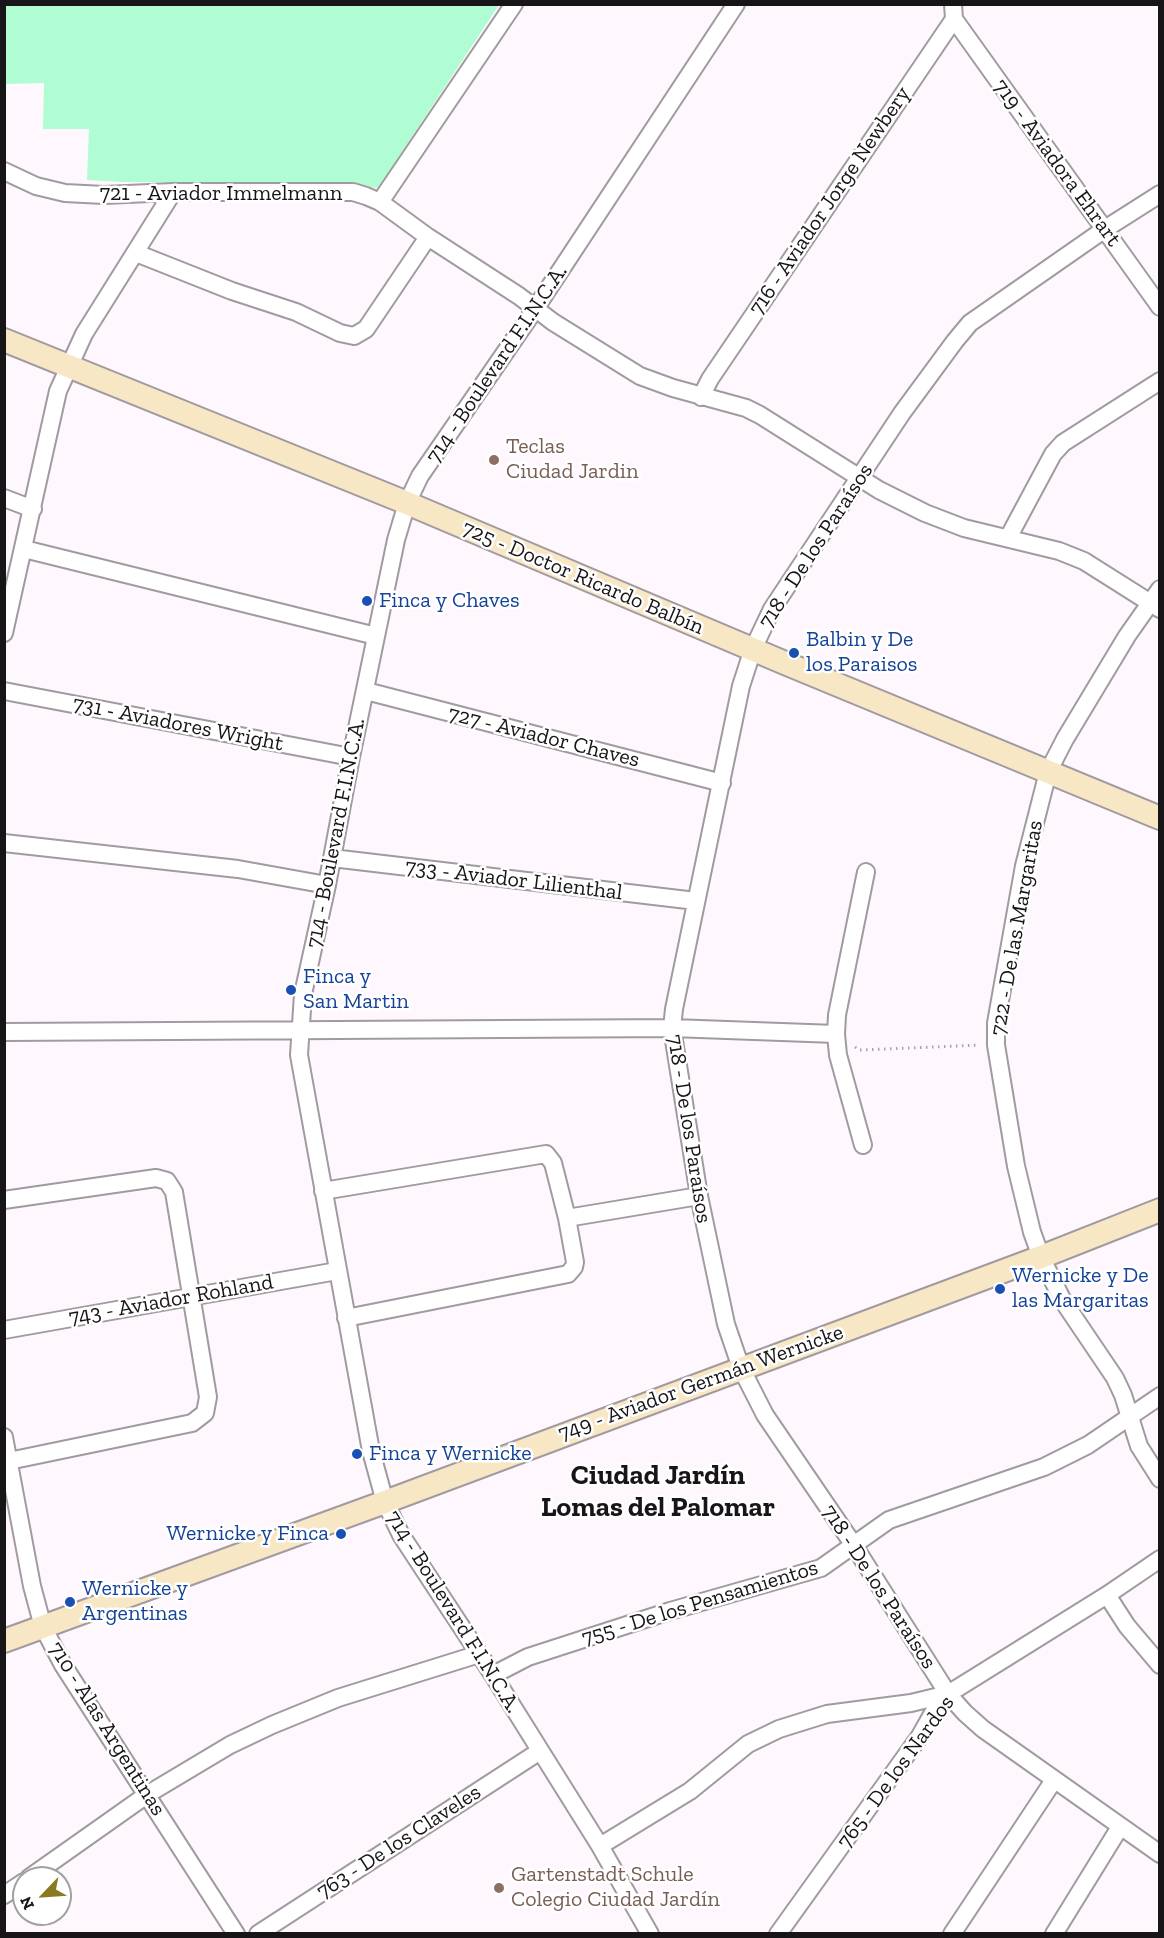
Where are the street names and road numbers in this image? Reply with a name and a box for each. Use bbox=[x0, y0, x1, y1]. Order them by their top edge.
street label: 719 - Aviadora Ehrart bbox=[988, 74, 1126, 252]
street label: 716 - Aviador Jorge Newbery bbox=[744, 82, 916, 320]
street label: 721 - Aviador Immelmann bbox=[100, 181, 342, 207]
street label: 714 - Boulevard F.I.N.C.A. bbox=[421, 260, 573, 468]
street label: 718 - De los Paraísos bbox=[753, 459, 879, 633]
street label: 725 - Doctor Ricardo Balbín bbox=[458, 515, 708, 641]
street label: 731 - Aviadores Wright bbox=[71, 691, 285, 757]
street label: 727 - Aviador Chaves bbox=[446, 700, 642, 774]
street label: 714 - Boulevard F.I.N.C.A. bbox=[301, 716, 371, 950]
street label: 722 - De las Margaritas bbox=[985, 818, 1049, 1038]
street label: 733 - Aviador Lilienthal bbox=[404, 854, 624, 906]
street label: 718 - De los Paraísos bbox=[661, 1033, 717, 1225]
street label: 743 - Aviador Rohland bbox=[67, 1269, 275, 1331]
street label: 749 - Aviador Germán Wernicke bbox=[555, 1319, 847, 1447]
street label: 718 - De los Paraísos bbox=[816, 1500, 942, 1674]
street label: 714 - Boulevard F.I.N.C.A. bbox=[380, 1506, 526, 1718]
street label: 755 - De los Pensamientos bbox=[579, 1554, 821, 1652]
street label: 710 - Alas Argentinas bbox=[43, 1637, 171, 1821]
street label: 765 - De los Nardos bbox=[832, 1691, 960, 1853]
street label: 763 - De los Claveles bbox=[312, 1779, 486, 1905]

